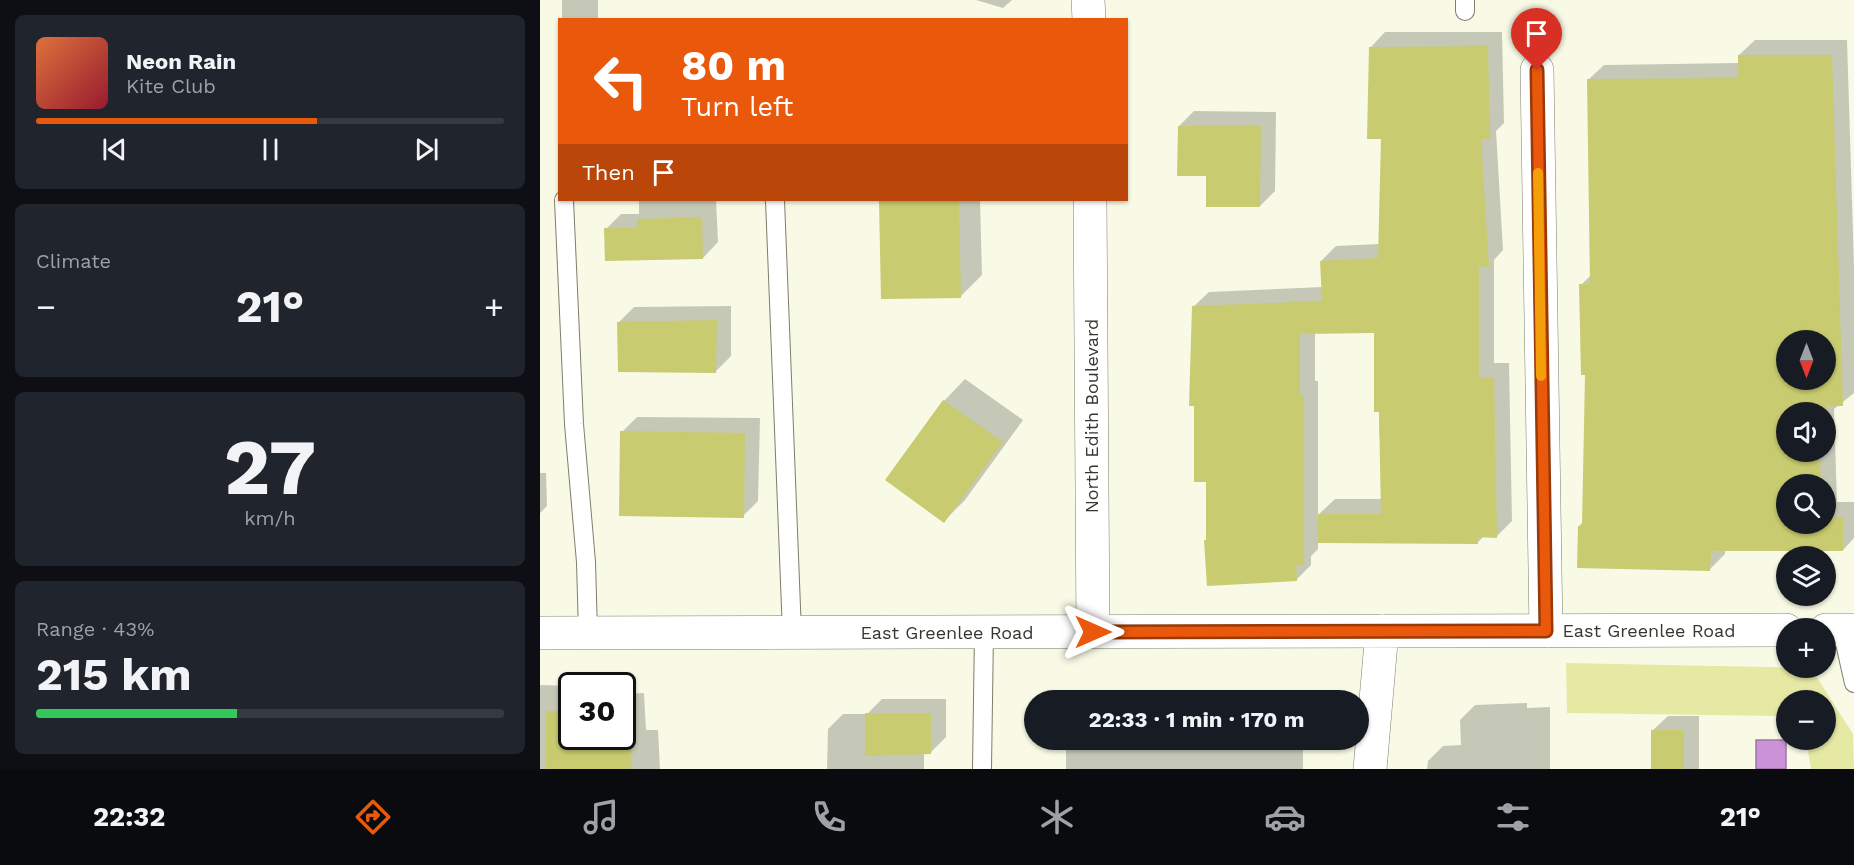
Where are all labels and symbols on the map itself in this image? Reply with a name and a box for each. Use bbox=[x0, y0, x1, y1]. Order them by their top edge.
pin bbox=[1511, 8, 1562, 70]
street label: North Edith Boulevard bbox=[1081, 319, 1102, 513]
north arrow bbox=[1776, 330, 1836, 390]
position arrow bbox=[1061, 600, 1125, 664]
street label: East Greenlee Road bbox=[1562, 620, 1736, 641]
street label: East Greenlee Road bbox=[860, 622, 1034, 643]
speed limit sign: 30 bbox=[558, 672, 636, 750]

